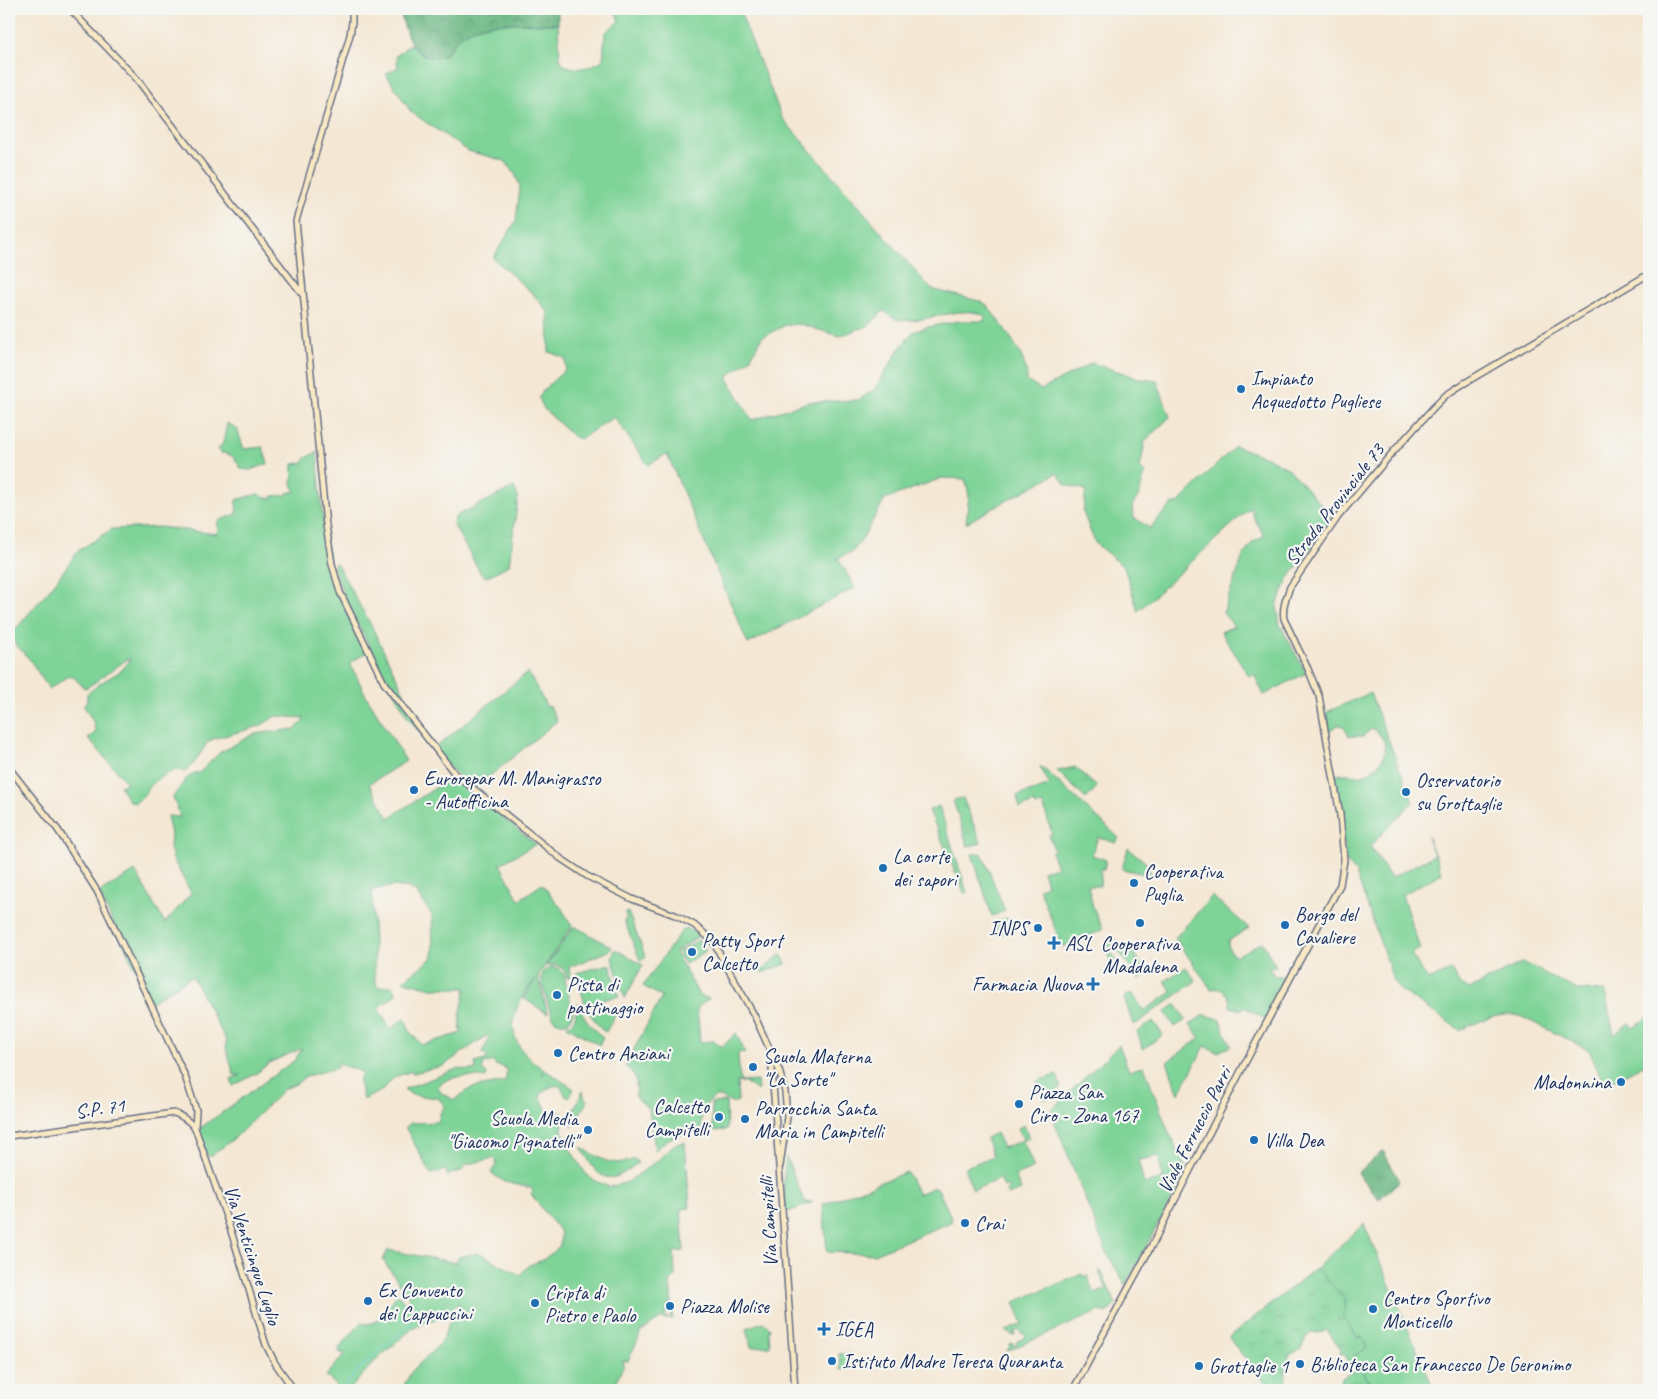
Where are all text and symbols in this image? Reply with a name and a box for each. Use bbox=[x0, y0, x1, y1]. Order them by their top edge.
place label: Impianto Acquedotto Pugliese bbox=[1251, 366, 1382, 414]
marker: Impianto Acquedotto Pugliese bbox=[1235, 383, 1247, 395]
street label: Strada Provinciale 73 bbox=[1279, 437, 1391, 570]
place label: Eurorepar M. Manigrasso - Autofficina bbox=[424, 766, 601, 814]
place label: Osservatorio su Grottaglie bbox=[1416, 768, 1503, 816]
marker: Eurorepar M. Manigrasso - Autofficina bbox=[408, 784, 420, 796]
marker: Osservatorio su Grottaglie bbox=[1400, 786, 1412, 798]
place label: La corte dei sapori bbox=[893, 844, 959, 892]
place label: Cooperativa Puglia bbox=[1144, 859, 1225, 907]
marker: La corte dei sapori bbox=[877, 862, 889, 874]
marker: Cooperativa Puglia bbox=[1128, 877, 1140, 889]
place label: Borgo del Cavaliere bbox=[1295, 902, 1360, 950]
place label: INPS bbox=[989, 916, 1031, 941]
marker: Cooperativa Maddalena bbox=[1134, 917, 1146, 929]
marker: Borgo del Cavaliere bbox=[1279, 919, 1291, 931]
marker: INPS bbox=[1032, 922, 1044, 934]
place label: Patty Sport Calcetto bbox=[702, 928, 786, 976]
place label: ASL bbox=[1065, 931, 1093, 956]
place label: Cooperativa Maddalena bbox=[1101, 931, 1181, 979]
marker: ASL bbox=[1047, 936, 1061, 950]
marker: Patty Sport Calcetto bbox=[686, 946, 698, 958]
place label: Pista di pattinaggio bbox=[567, 972, 644, 1020]
place label: Farmacia Nuova bbox=[972, 972, 1084, 997]
marker: Farmacia Nuova bbox=[1087, 978, 1099, 990]
marker: Pista di pattinaggio bbox=[551, 989, 563, 1001]
place label: Centro Anziani bbox=[568, 1041, 671, 1066]
place label: Scuola Materna "La Sorte" bbox=[763, 1044, 873, 1092]
marker: Centro Anziani bbox=[552, 1047, 564, 1059]
marker: Scuola Materna "La Sorte" bbox=[747, 1061, 759, 1073]
street label: Viale Ferruccio Parri bbox=[1152, 1061, 1238, 1197]
place label: Madonnina bbox=[1533, 1070, 1612, 1095]
marker: Madonnina bbox=[1615, 1076, 1627, 1088]
place label: Piazza San Ciro - Zona 167 bbox=[1029, 1080, 1139, 1128]
street label: S.P. 71 bbox=[74, 1093, 127, 1124]
place label: Calcetto Campitelli bbox=[645, 1094, 711, 1142]
place label: Parrocchia Santa Maria in Campitelli bbox=[755, 1096, 886, 1144]
marker: Piazza San Ciro - Zona 167 bbox=[1013, 1098, 1025, 1110]
place label: Scuola Media "Giacomo Pignatelli" bbox=[448, 1106, 582, 1154]
marker: Calcetto Campitelli bbox=[713, 1111, 725, 1123]
marker: Parrocchia Santa Maria in Campitelli bbox=[739, 1113, 751, 1125]
marker: Scuola Media "Giacomo Pignatelli" bbox=[582, 1124, 594, 1136]
place label: Villa Dea bbox=[1264, 1128, 1325, 1153]
marker: Villa Dea bbox=[1248, 1134, 1260, 1146]
street label: Via Campitelli bbox=[754, 1174, 783, 1268]
street label: Via Venticinque Luglio bbox=[218, 1182, 287, 1329]
place label: Crai bbox=[975, 1211, 1006, 1236]
marker: Crai bbox=[959, 1217, 971, 1229]
place label: Ex Convento dei Cappuccini bbox=[378, 1278, 474, 1326]
place label: Cripta di Pietro e Paolo bbox=[545, 1280, 637, 1328]
place label: Centro Sportivo Monticello bbox=[1383, 1286, 1491, 1334]
place label: Piazza Molise bbox=[680, 1294, 770, 1319]
marker: Ex Convento dei Cappuccini bbox=[362, 1295, 374, 1307]
marker: Cripta di Pietro e Paolo bbox=[529, 1297, 541, 1309]
marker: Piazza Molise bbox=[664, 1300, 676, 1312]
marker: Centro Sportivo Monticello bbox=[1367, 1303, 1379, 1315]
place label: IGEA bbox=[835, 1317, 874, 1342]
marker: IGEA bbox=[817, 1322, 831, 1336]
place label: Istituto Madre Teresa Quaranta bbox=[842, 1349, 1064, 1374]
place label: Biblioteca San Francesco De Geronimo bbox=[1310, 1352, 1572, 1377]
place label: Grottaglie 1 bbox=[1209, 1354, 1290, 1379]
marker: Istituto Madre Teresa Quaranta bbox=[826, 1355, 838, 1367]
marker: Biblioteca San Francesco De Geronimo bbox=[1294, 1358, 1306, 1370]
marker: Grottaglie 1 bbox=[1193, 1360, 1205, 1372]

